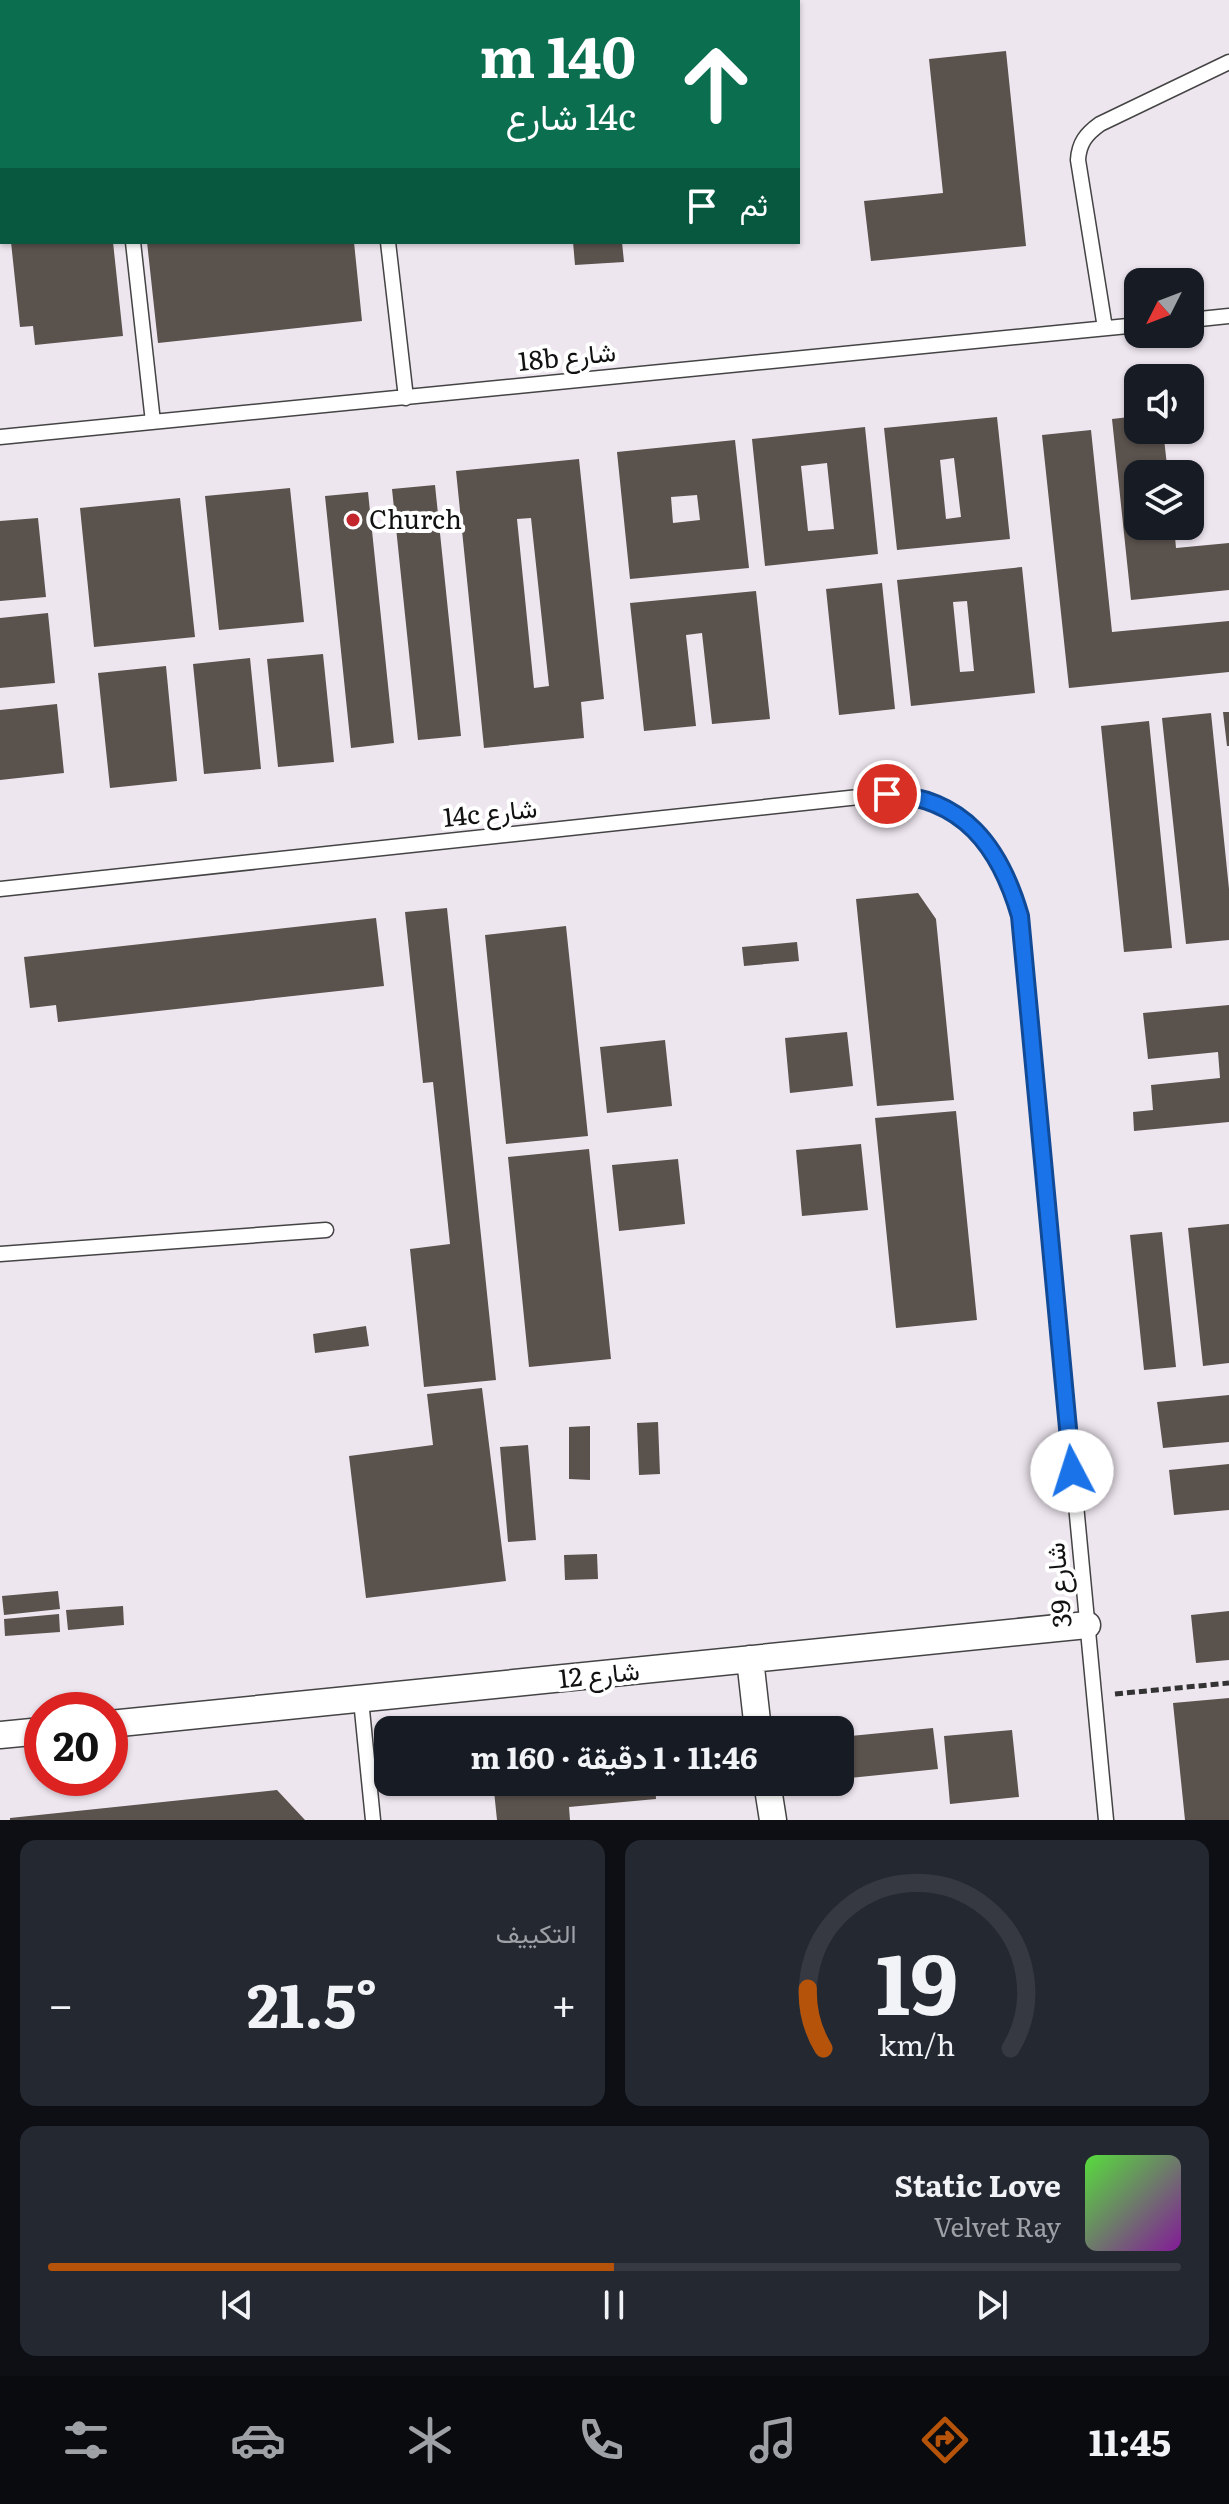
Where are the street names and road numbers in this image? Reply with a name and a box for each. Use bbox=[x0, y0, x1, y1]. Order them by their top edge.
street label: 18b شارع bbox=[516, 330, 618, 380]
street label: 14c شارع bbox=[441, 786, 539, 836]
street label: شارع 39 bbox=[1033, 1541, 1081, 1629]
street label: شارع 12 bbox=[556, 1649, 641, 1697]

